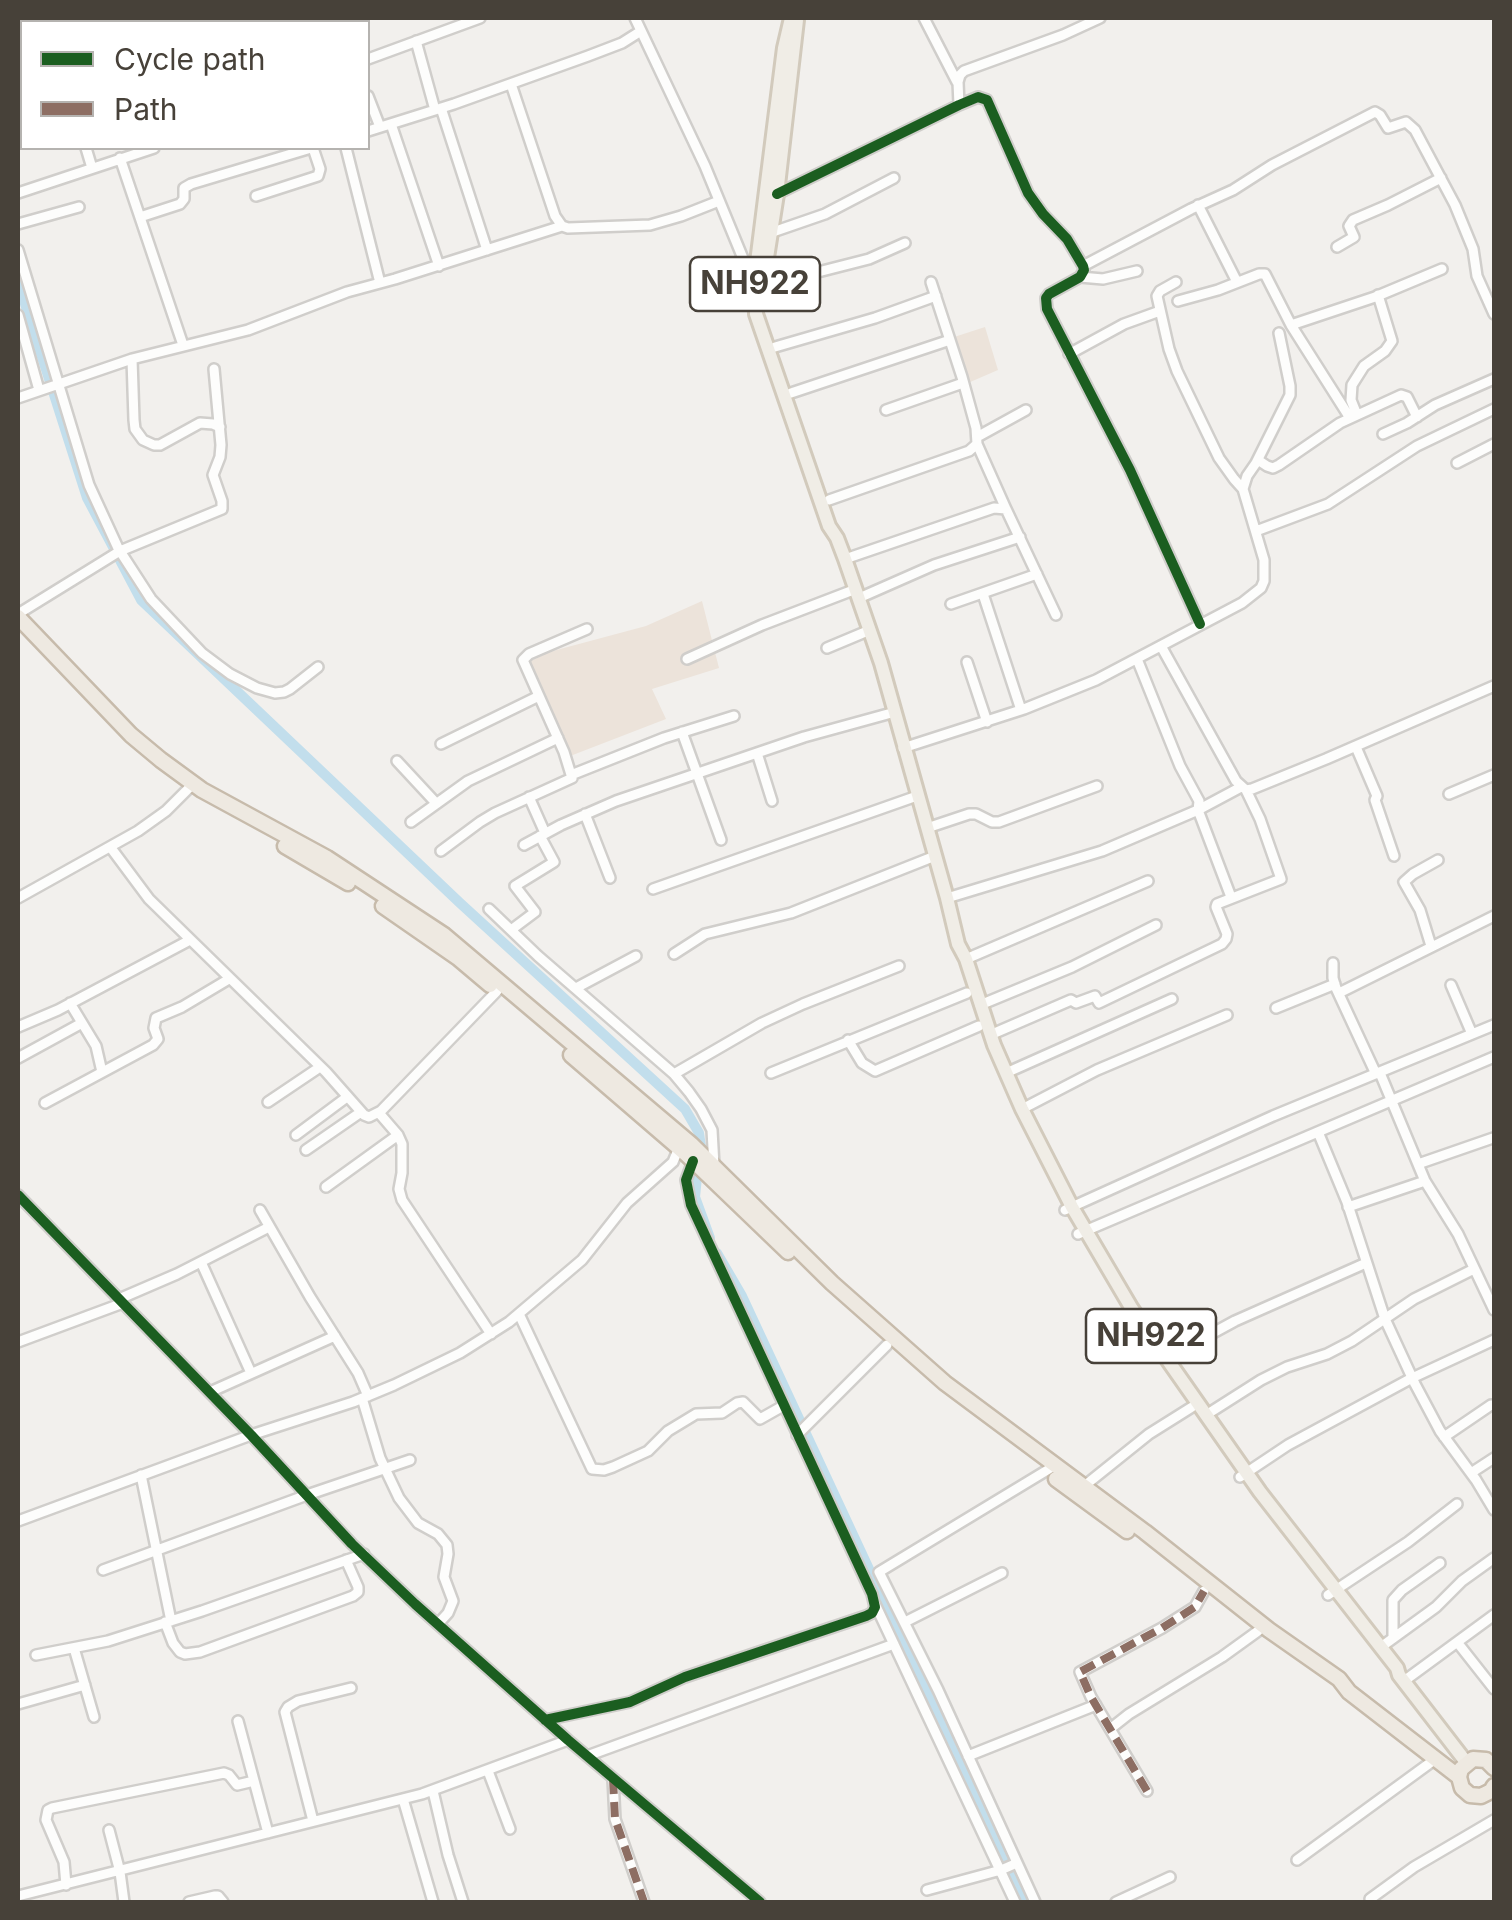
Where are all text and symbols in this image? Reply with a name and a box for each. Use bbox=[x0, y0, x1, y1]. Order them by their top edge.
legend bbox=[20, 20, 370, 150]
text: Cycle path bbox=[114, 41, 266, 77]
text: Path bbox=[114, 91, 178, 127]
road number: NH922 bbox=[690, 257, 820, 311]
road number: NH922 bbox=[1086, 1309, 1216, 1363]

